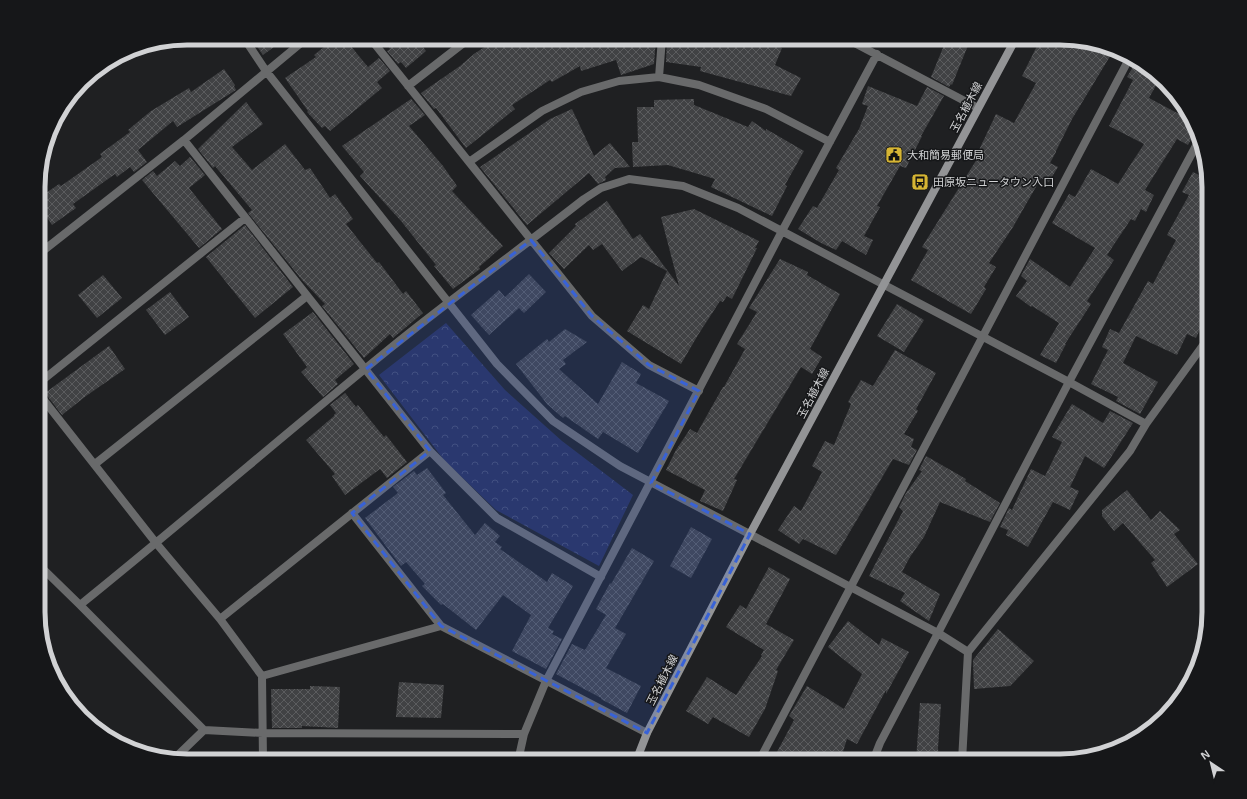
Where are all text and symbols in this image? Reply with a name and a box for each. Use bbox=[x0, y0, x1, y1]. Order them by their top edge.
street label: 玉名植木線 bbox=[948, 80, 984, 134]
public building icon: 大和簡易郵便局 bbox=[884, 145, 904, 165]
place label: 大和簡易郵便局 bbox=[907, 149, 984, 161]
bus stop icon: 田原坂ニュータウン入口 bbox=[910, 172, 930, 192]
place label: 田原坂ニュータウン入口 bbox=[933, 176, 1054, 188]
street label: 玉名植木線 bbox=[795, 366, 831, 420]
street label: 玉名植木線 bbox=[644, 653, 680, 707]
north arrow bbox=[1191, 743, 1231, 783]
text: N bbox=[1199, 748, 1212, 762]

